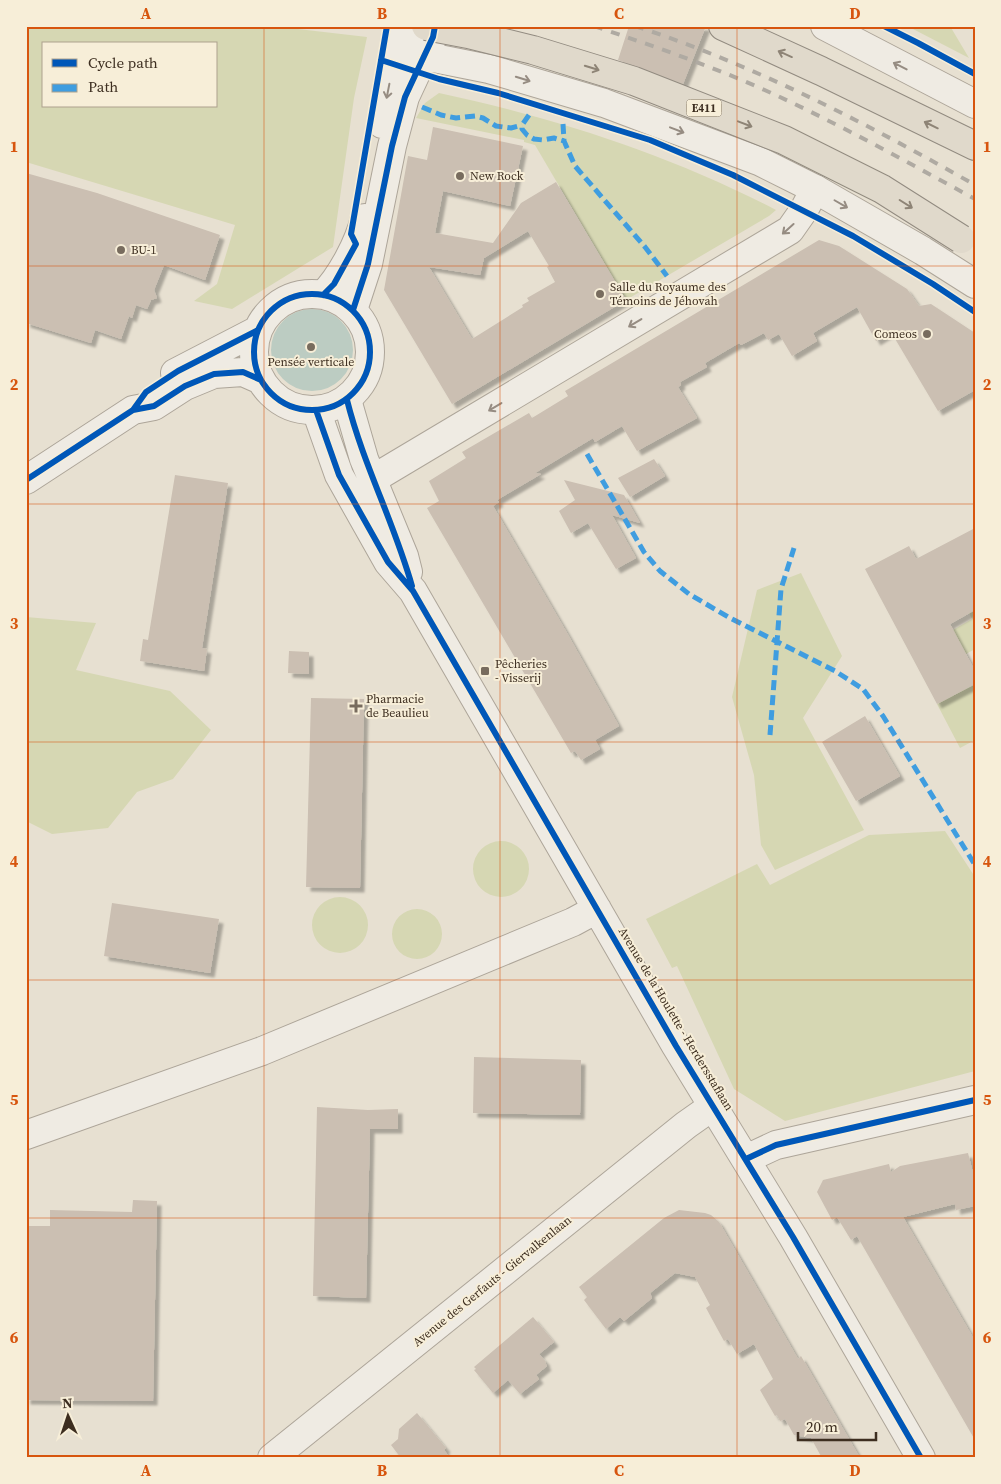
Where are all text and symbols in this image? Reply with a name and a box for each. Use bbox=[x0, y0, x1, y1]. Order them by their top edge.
text: A bbox=[141, 2, 152, 24]
text: B bbox=[377, 2, 388, 24]
text: C bbox=[614, 2, 624, 24]
text: D bbox=[849, 2, 861, 24]
legend bbox=[42, 42, 218, 108]
one-way arrow bbox=[778, 49, 793, 59]
text: Cycle path bbox=[88, 52, 158, 73]
one-way arrow bbox=[893, 61, 908, 70]
one-way arrow bbox=[584, 64, 600, 74]
one-way arrow bbox=[514, 75, 530, 85]
text: Path bbox=[88, 76, 118, 97]
one-way arrow bbox=[382, 83, 392, 99]
road number: E411 bbox=[686, 100, 722, 116]
one-way arrow bbox=[737, 120, 752, 129]
one-way arrow bbox=[924, 120, 939, 129]
one-way arrow bbox=[669, 127, 684, 136]
text: 1 bbox=[10, 135, 18, 157]
text: 1 bbox=[983, 135, 991, 157]
place label: New Rock bbox=[470, 168, 524, 184]
marker: New Rock bbox=[454, 170, 466, 182]
one-way arrow bbox=[833, 199, 848, 209]
one-way arrow bbox=[898, 200, 912, 210]
one-way arrow bbox=[782, 223, 795, 235]
place label: BU-1 bbox=[131, 242, 157, 258]
marker: BU-1 bbox=[115, 244, 127, 256]
place label: Salle du Royaume des Témoins de Jéhovah bbox=[610, 279, 726, 309]
marker: Salle du Royaume des Témoins de Jéhovah bbox=[594, 288, 606, 300]
one-way arrow bbox=[628, 319, 642, 329]
place label: Comeos bbox=[874, 326, 917, 342]
marker: Comeos bbox=[921, 328, 933, 340]
marker: Pensée verticale bbox=[305, 341, 317, 353]
place label: Pensée verticale bbox=[268, 354, 354, 370]
text: 2 bbox=[10, 373, 19, 395]
text: 2 bbox=[983, 373, 992, 395]
one-way arrow bbox=[489, 402, 503, 412]
text: 3 bbox=[10, 612, 19, 634]
text: 3 bbox=[983, 612, 992, 634]
place label: Pêcheries - Visserij bbox=[495, 656, 547, 686]
marker: Pêcheries - Visserij bbox=[479, 665, 491, 677]
place label: Pharmacie de Beaulieu bbox=[366, 691, 429, 721]
marker: Pharmacie de Beaulieu bbox=[350, 700, 362, 712]
text: 4 bbox=[10, 850, 19, 872]
text: 4 bbox=[983, 850, 992, 872]
street label: Avenue de la Houlette - Herdersstaflaan bbox=[615, 924, 737, 1114]
text: 5 bbox=[10, 1088, 19, 1110]
text: 5 bbox=[983, 1088, 992, 1110]
street label: Avenue des Gerfauts - Giervalkenlaan bbox=[409, 1212, 575, 1350]
text: 6 bbox=[10, 1326, 19, 1348]
text: 6 bbox=[983, 1326, 992, 1348]
north arrow bbox=[42, 1392, 92, 1442]
text: N bbox=[62, 1393, 73, 1413]
scale bar bbox=[798, 1409, 876, 1441]
text: 20 m bbox=[806, 1416, 838, 1437]
text: A bbox=[141, 1459, 152, 1481]
text: B bbox=[377, 1459, 388, 1481]
text: C bbox=[614, 1459, 624, 1481]
text: D bbox=[849, 1459, 861, 1481]

